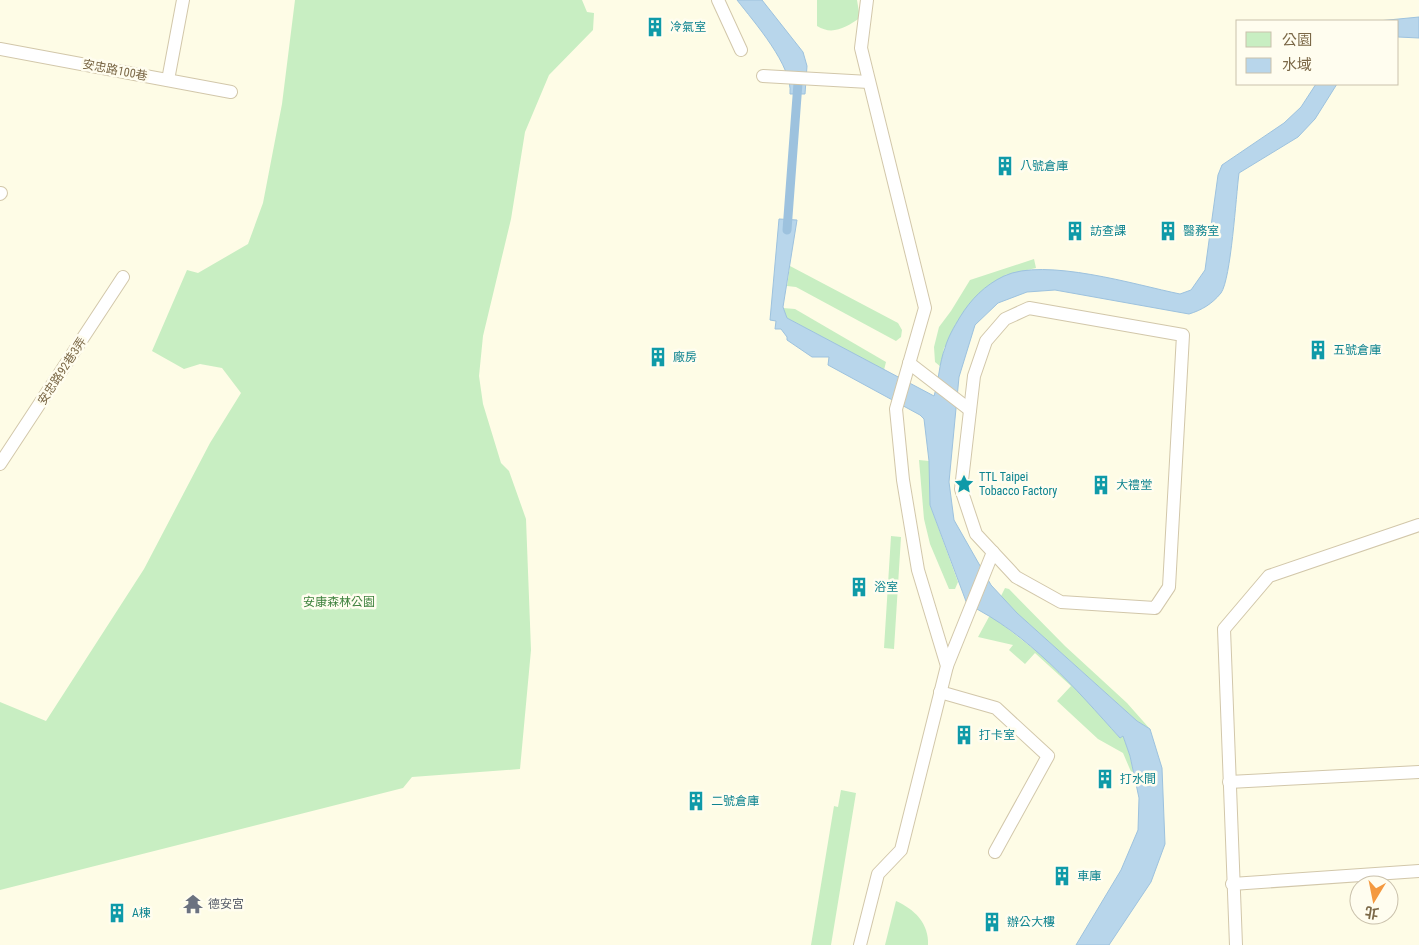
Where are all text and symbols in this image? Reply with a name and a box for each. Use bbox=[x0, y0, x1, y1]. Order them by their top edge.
building icon: 冷氣室 bbox=[644, 16, 666, 38]
place label: 冷氣室 bbox=[670, 20, 706, 34]
legend bbox=[1236, 20, 1399, 85]
text: 公園 bbox=[1282, 31, 1312, 49]
text: 水域 bbox=[1282, 56, 1312, 74]
street label: 安忠路100巷 bbox=[81, 57, 149, 83]
building icon: 八號倉庫 bbox=[994, 155, 1016, 177]
place label: 八號倉庫 bbox=[1020, 159, 1068, 173]
building icon: 訪查課 bbox=[1064, 220, 1086, 242]
building icon: 醫務室 bbox=[1157, 220, 1179, 242]
place label: 訪查課 bbox=[1090, 224, 1126, 238]
place label: 醫務室 bbox=[1183, 224, 1219, 238]
street label: 安忠路92巷3弄 bbox=[35, 335, 89, 407]
building icon: 五號倉庫 bbox=[1307, 339, 1329, 361]
place label: 五號倉庫 bbox=[1333, 343, 1381, 357]
building icon: 廠房 bbox=[647, 346, 669, 368]
place label: 廠房 bbox=[673, 350, 697, 364]
place label: TTL Taipei Tobacco Factory bbox=[979, 470, 1057, 498]
place icon: TTL Taipei Tobacco Factory bbox=[953, 473, 975, 495]
building icon: 大禮堂 bbox=[1090, 474, 1112, 496]
place label: 大禮堂 bbox=[1116, 478, 1152, 492]
building icon: 浴室 bbox=[848, 576, 870, 598]
place label: 浴室 bbox=[874, 580, 898, 594]
park label: 安康森林公園 bbox=[303, 595, 375, 609]
building icon: 打卡室 bbox=[953, 724, 975, 746]
place label: 打卡室 bbox=[979, 728, 1015, 742]
building icon: 打水間 bbox=[1094, 768, 1116, 790]
place label: 打水間 bbox=[1120, 772, 1156, 786]
building icon: 二號倉庫 bbox=[685, 790, 707, 812]
place label: 二號倉庫 bbox=[711, 794, 759, 808]
building icon: 車庫 bbox=[1051, 865, 1073, 887]
place label: 車庫 bbox=[1077, 869, 1101, 883]
north arrow bbox=[1349, 875, 1399, 925]
temple icon: 德安宮 bbox=[182, 893, 204, 915]
place label: 德安宮 bbox=[208, 897, 244, 911]
building icon: A棟 bbox=[106, 902, 128, 924]
text: 北 bbox=[1363, 904, 1380, 922]
place label: A棟 bbox=[132, 906, 151, 920]
building icon: 辦公大樓 bbox=[981, 911, 1003, 933]
place label: 辦公大樓 bbox=[1007, 915, 1055, 929]

